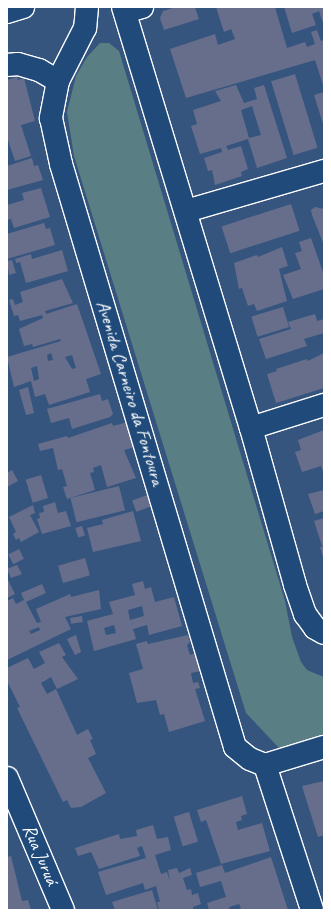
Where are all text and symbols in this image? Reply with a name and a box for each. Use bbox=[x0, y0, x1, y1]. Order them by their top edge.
street label: Avenida Carneiro da Fontoura bbox=[91, 297, 169, 489]
street label: Rua Juruá bbox=[17, 821, 63, 889]

